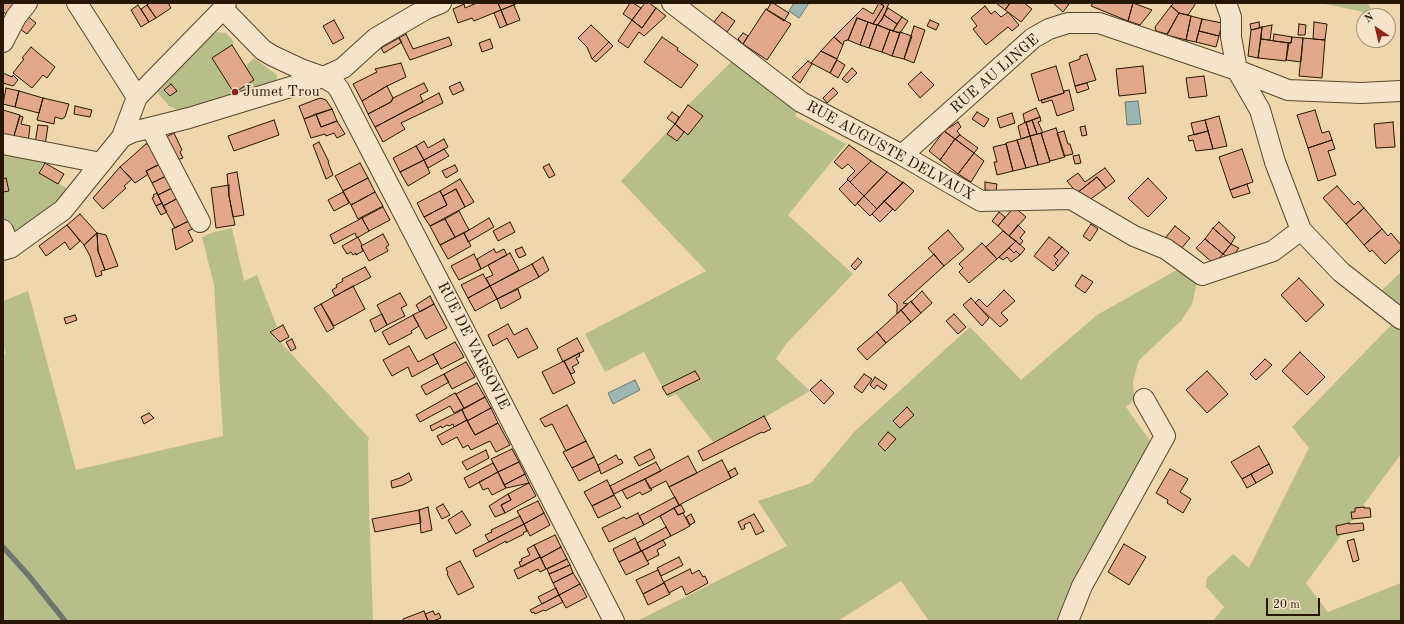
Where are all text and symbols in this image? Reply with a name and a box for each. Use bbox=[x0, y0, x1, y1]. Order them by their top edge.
north arrow bbox=[1356, 8, 1396, 48]
text: N bbox=[1363, 12, 1376, 25]
street label: RUE AU LINGE bbox=[947, 31, 1043, 117]
place label: Jumet Trou bbox=[243, 83, 320, 101]
marker: Jumet Trou bbox=[230, 87, 240, 97]
street label: RUE AUGUSTE DELVAUX bbox=[803, 97, 977, 205]
street label: RUE DE VARSOVIE bbox=[433, 279, 513, 413]
scale bar bbox=[1268, 590, 1322, 616]
text: 20 m bbox=[1273, 599, 1300, 611]

